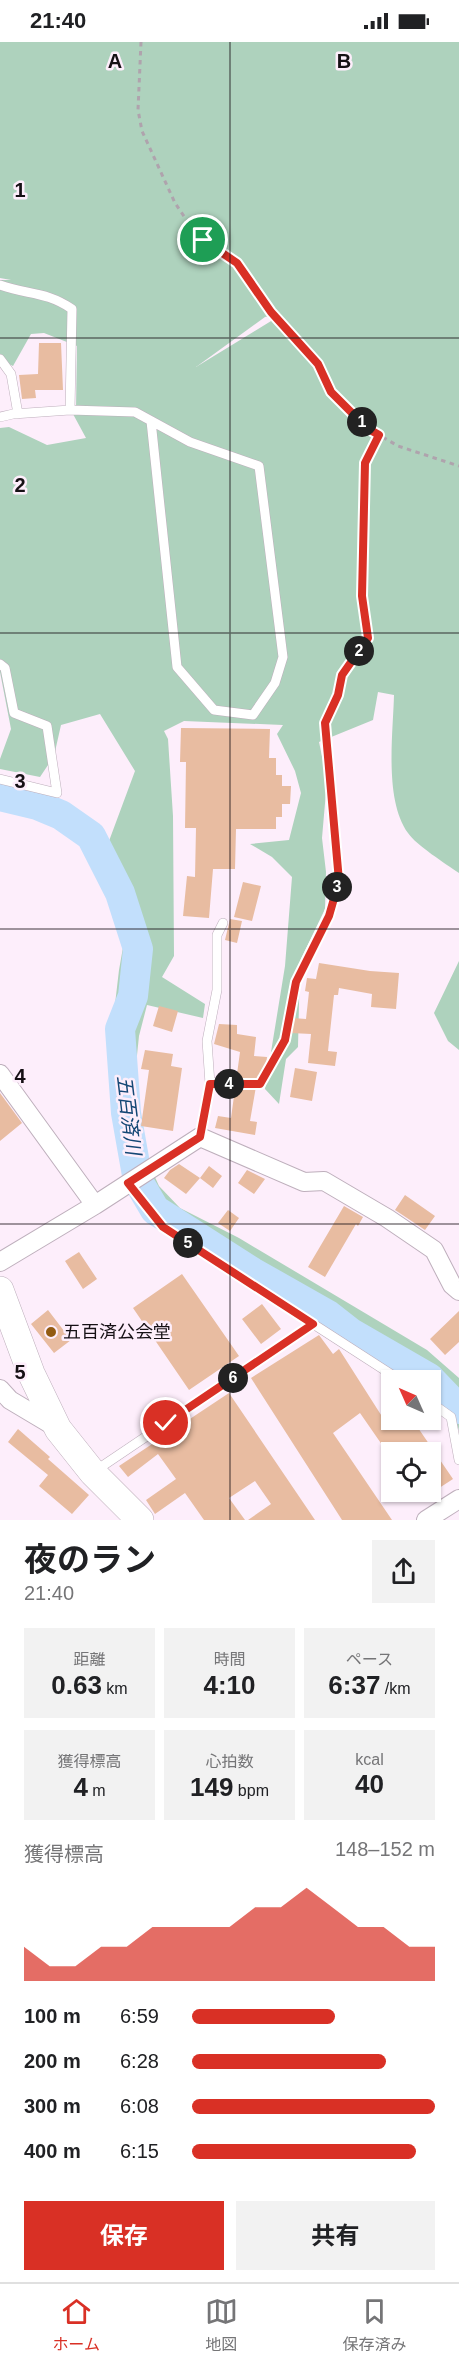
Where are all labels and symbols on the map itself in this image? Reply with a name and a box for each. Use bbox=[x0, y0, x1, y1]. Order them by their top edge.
text: A bbox=[108, 50, 122, 72]
text: B bbox=[337, 50, 351, 72]
text: 1 bbox=[14, 179, 26, 201]
pin bbox=[177, 214, 228, 265]
pin: 1 bbox=[347, 407, 377, 437]
text: 2 bbox=[14, 474, 26, 496]
pin: 2 bbox=[344, 636, 374, 666]
text: 3 bbox=[14, 770, 26, 792]
pin: 3 bbox=[322, 872, 352, 902]
text: 4 bbox=[14, 1065, 26, 1087]
pin: 4 bbox=[214, 1069, 244, 1099]
water label: 五百済川 bbox=[113, 1074, 145, 1158]
pin: 5 bbox=[173, 1228, 203, 1258]
place label: 五百済公会堂 bbox=[63, 1322, 171, 1342]
marker: 五百済公会堂 bbox=[44, 1325, 58, 1339]
text: 5 bbox=[14, 1361, 26, 1383]
pin: 6 bbox=[218, 1363, 248, 1393]
north arrow bbox=[381, 1370, 441, 1430]
pin bbox=[140, 1397, 191, 1448]

